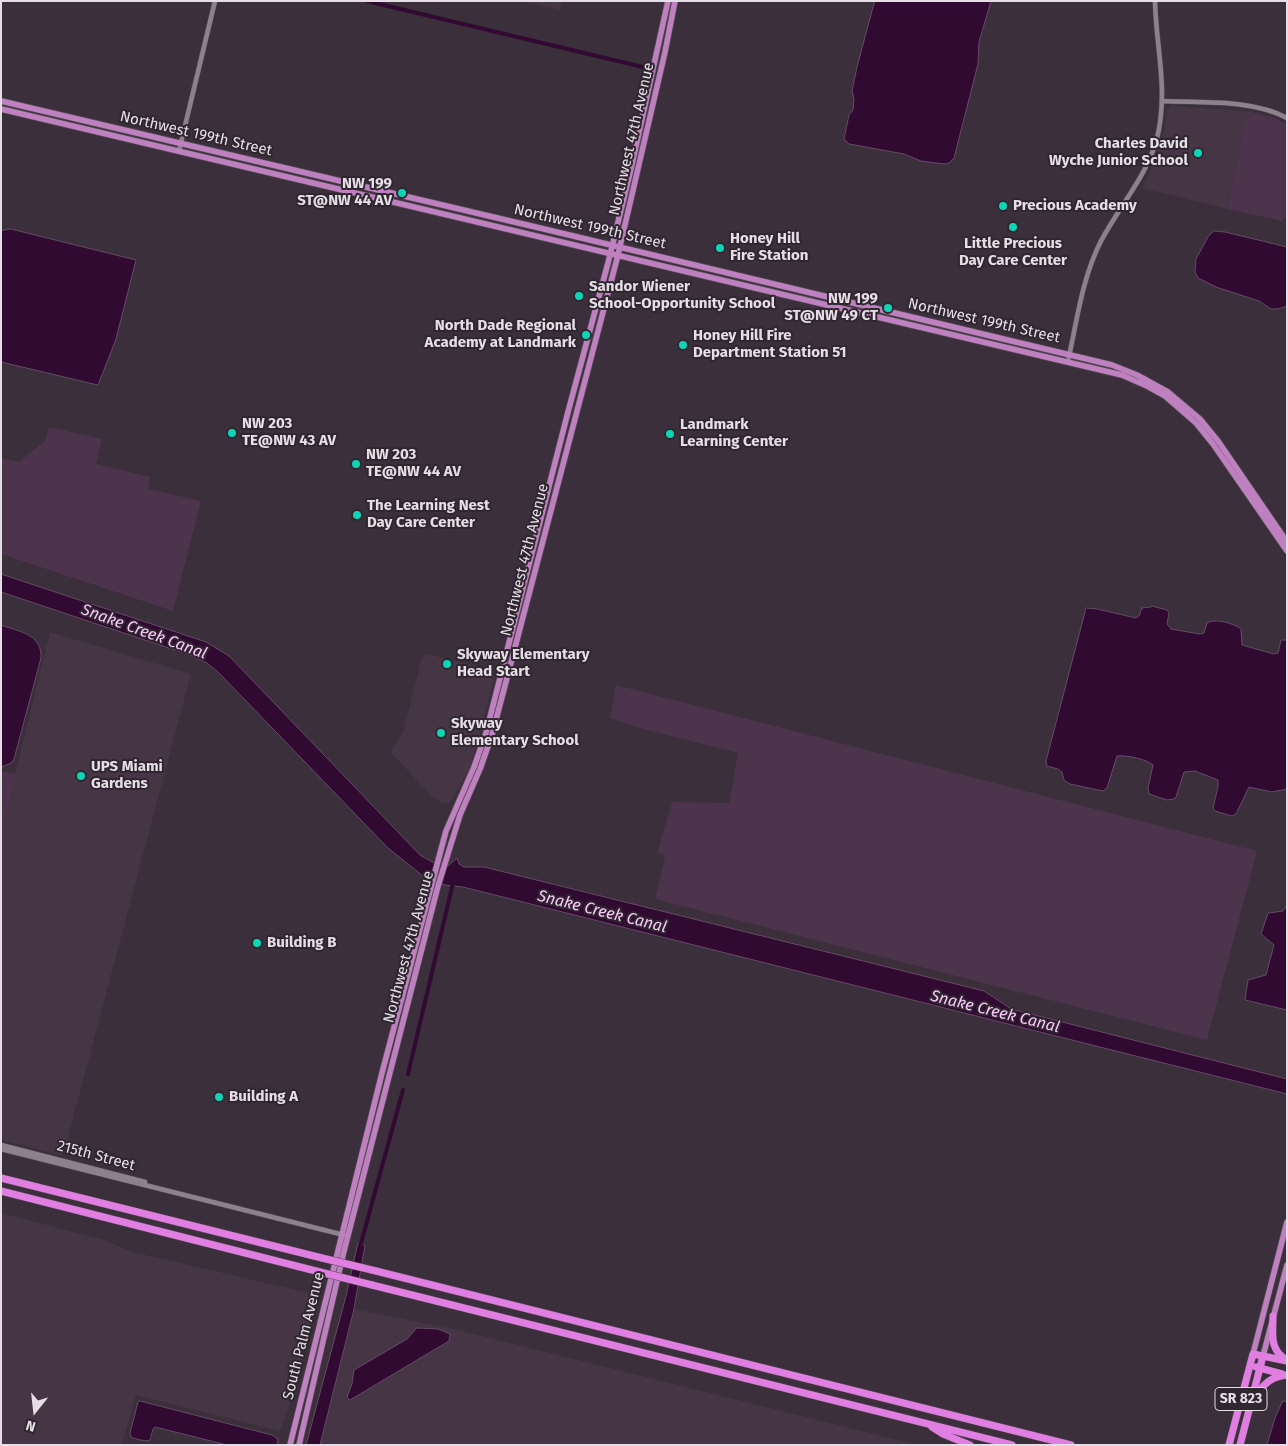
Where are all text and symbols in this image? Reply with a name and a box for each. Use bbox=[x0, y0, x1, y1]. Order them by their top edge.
street label: Northwest 47th Avenue bbox=[606, 61, 658, 217]
street label: Northwest 199th Street bbox=[118, 108, 274, 160]
place label: Charles David Wyche Junior School bbox=[1049, 135, 1188, 170]
marker: Charles David Wyche Junior School bbox=[1192, 147, 1204, 159]
place label: NW 199 ST@NW 44 AV bbox=[297, 175, 392, 210]
marker: NW 199 ST@NW 44 AV bbox=[396, 187, 408, 199]
place label: Precious Academy bbox=[1013, 197, 1137, 215]
marker: Precious Academy bbox=[997, 200, 1009, 212]
street label: Northwest 199th Street bbox=[512, 201, 668, 253]
marker: Little Precious Day Care Center bbox=[1007, 221, 1019, 233]
place label: Honey Hill Fire Station bbox=[730, 230, 808, 265]
place label: Little Precious Day Care Center bbox=[959, 235, 1067, 270]
marker: Honey Hill Fire Station bbox=[714, 242, 726, 254]
place label: Sandor Wiener School-Opportunity School bbox=[589, 278, 775, 313]
marker: Sandor Wiener School-Opportunity School bbox=[573, 290, 585, 302]
place label: NW 199 ST@NW 49 CT bbox=[784, 290, 878, 325]
street label: Northwest 199th Street bbox=[906, 295, 1062, 347]
marker: NW 199 ST@NW 49 CT bbox=[882, 302, 894, 314]
place label: North Dade Regional Academy at Landmark bbox=[425, 317, 576, 352]
place label: Honey Hill Fire Department Station 51 bbox=[693, 327, 846, 362]
marker: North Dade Regional Academy at Landmark bbox=[580, 329, 592, 341]
marker: Honey Hill Fire Department Station 51 bbox=[677, 339, 689, 351]
place label: NW 203 TE@NW 43 AV bbox=[242, 415, 336, 450]
place label: Landmark Learning Center bbox=[680, 416, 788, 451]
marker: NW 203 TE@NW 43 AV bbox=[226, 427, 238, 439]
marker: Landmark Learning Center bbox=[664, 428, 676, 440]
place label: NW 203 TE@NW 44 AV bbox=[366, 446, 461, 481]
marker: NW 203 TE@NW 44 AV bbox=[350, 458, 362, 470]
street label: Northwest 47th Avenue bbox=[497, 482, 553, 638]
place label: The Learning Nest Day Care Center bbox=[367, 497, 490, 532]
marker: The Learning Nest Day Care Center bbox=[351, 509, 363, 521]
water label: Snake Creek Canal bbox=[79, 600, 209, 664]
place label: Skyway Elementary Head Start bbox=[457, 646, 590, 681]
marker: Skyway Elementary Head Start bbox=[441, 658, 453, 670]
place label: Skyway Elementary School bbox=[451, 715, 579, 750]
marker: Skyway Elementary School bbox=[435, 727, 447, 739]
place label: UPS Miami Gardens bbox=[91, 758, 163, 793]
marker: UPS Miami Gardens bbox=[75, 770, 87, 782]
street label: Northwest 47th Avenue bbox=[380, 869, 438, 1025]
water label: Snake Creek Canal bbox=[535, 887, 669, 937]
place label: Building B bbox=[267, 934, 336, 952]
marker: Building B bbox=[251, 937, 263, 949]
water label: Snake Creek Canal bbox=[928, 987, 1062, 1037]
place label: Building A bbox=[229, 1088, 298, 1106]
marker: Building A bbox=[213, 1091, 225, 1103]
street label: 215th Street bbox=[55, 1137, 137, 1175]
street label: South Palm Avenue bbox=[279, 1270, 329, 1402]
north arrow bbox=[10, 1386, 60, 1436]
road number: SR 823 bbox=[1215, 1388, 1267, 1410]
text: N bbox=[24, 1416, 38, 1435]

